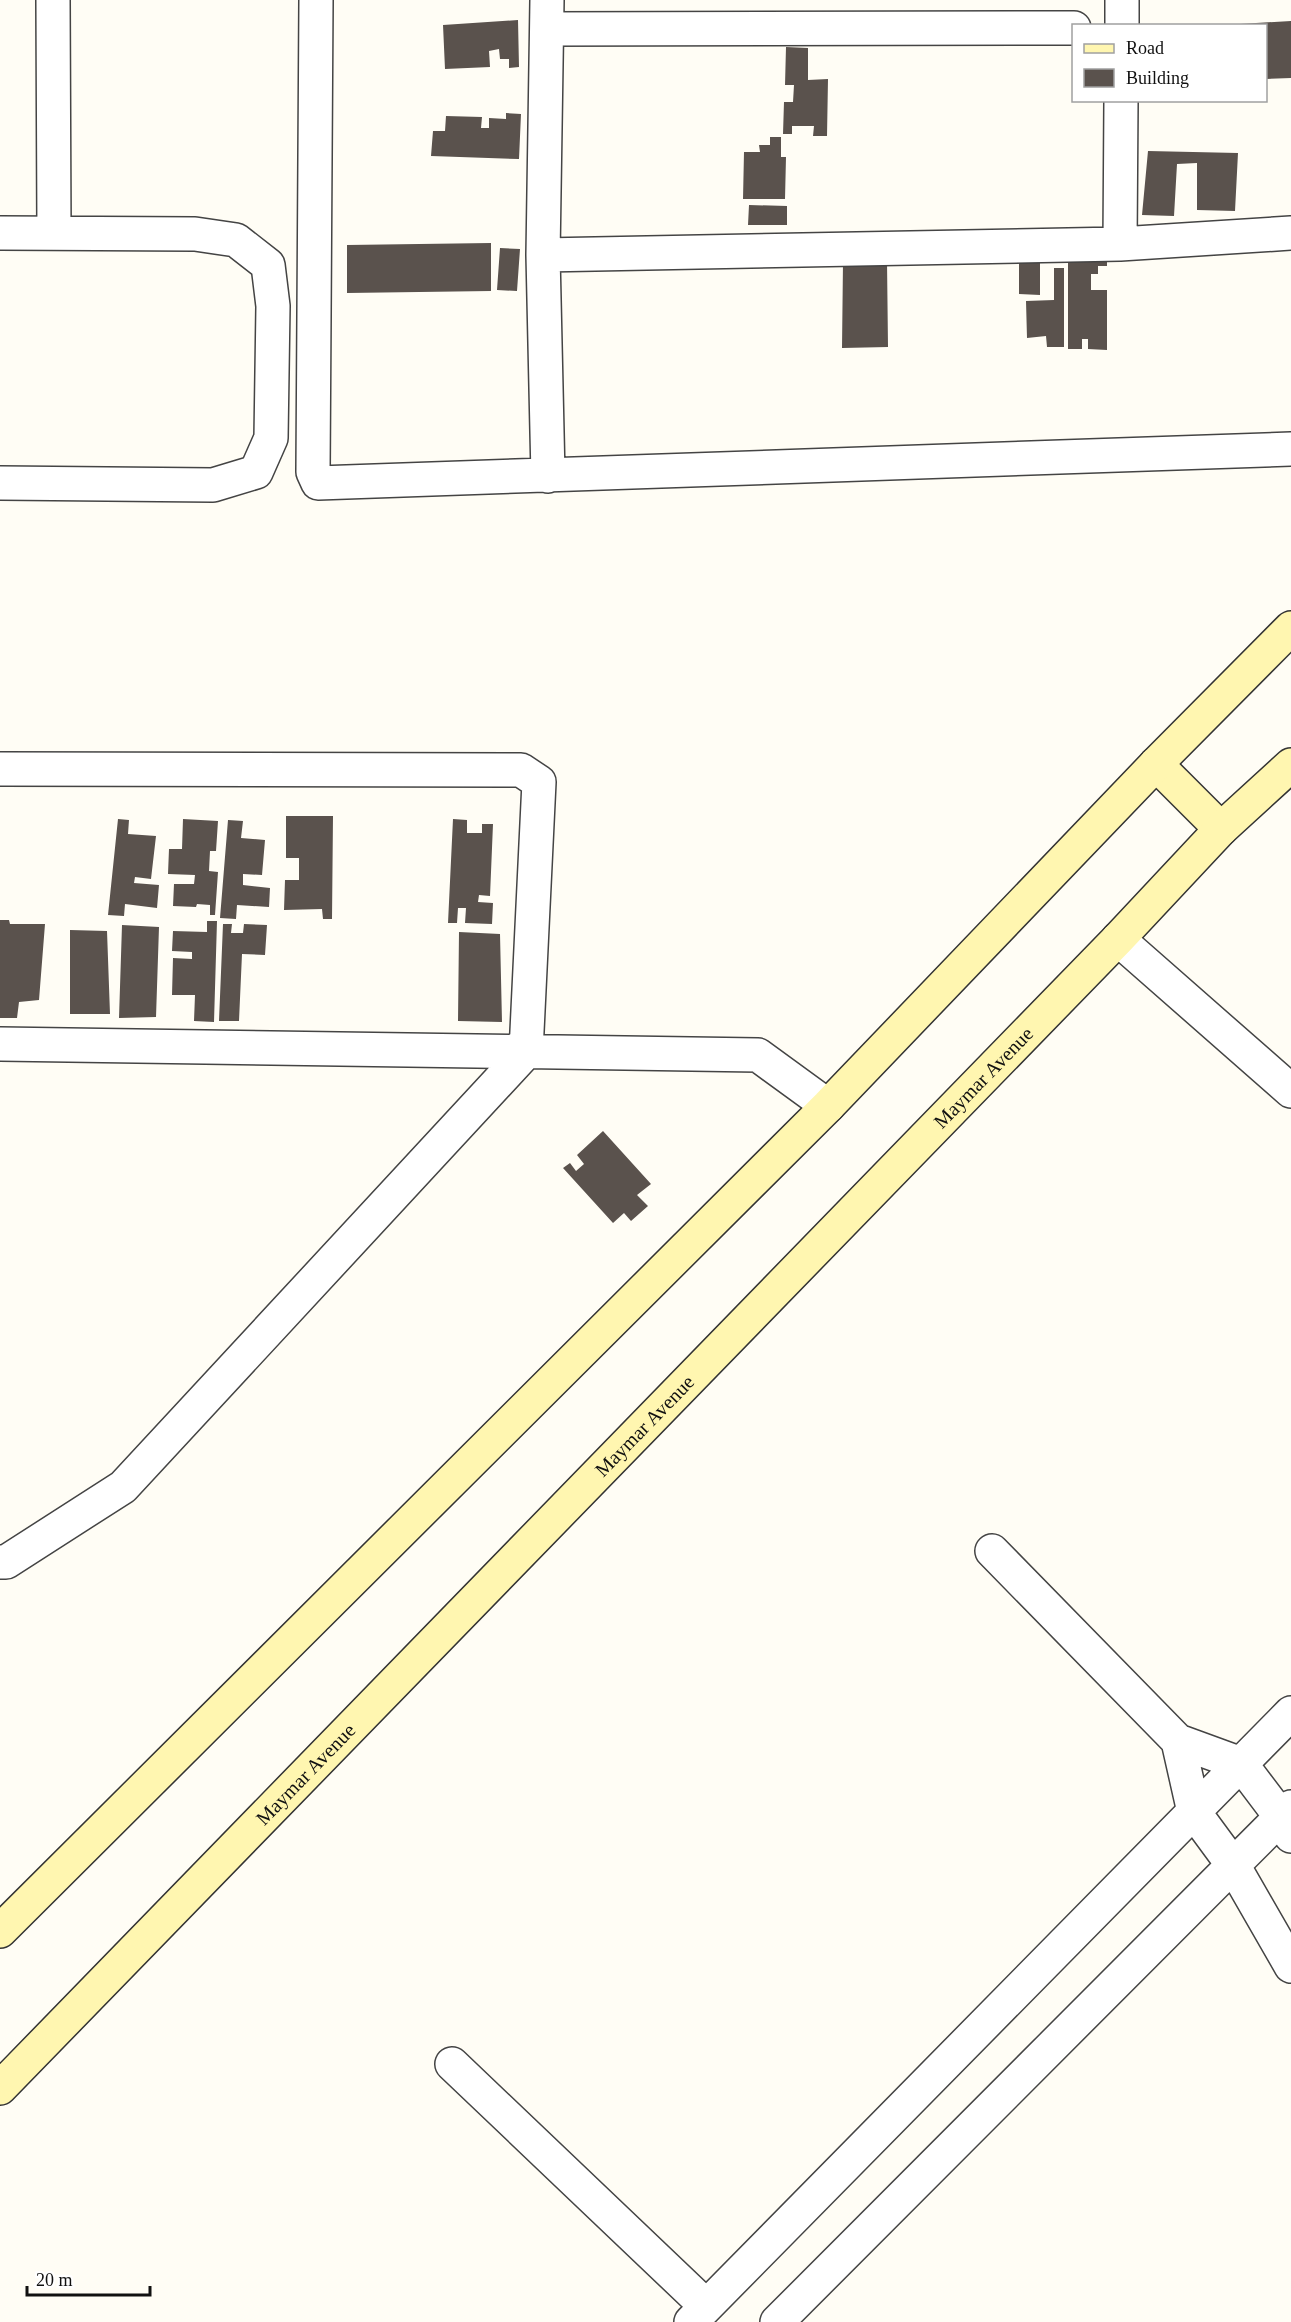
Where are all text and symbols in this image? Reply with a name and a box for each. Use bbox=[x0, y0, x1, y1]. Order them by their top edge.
legend bbox=[1072, 24, 1267, 102]
text: Road bbox=[1126, 38, 1164, 58]
text: Building bbox=[1126, 68, 1189, 88]
street label: Maymar Avenue bbox=[929, 1022, 1037, 1133]
street label: Maymar Avenue bbox=[590, 1371, 699, 1481]
street label: Maymar Avenue bbox=[251, 1719, 360, 1829]
scale bar bbox=[27, 2259, 150, 2297]
text: 20 m bbox=[36, 2270, 73, 2290]

